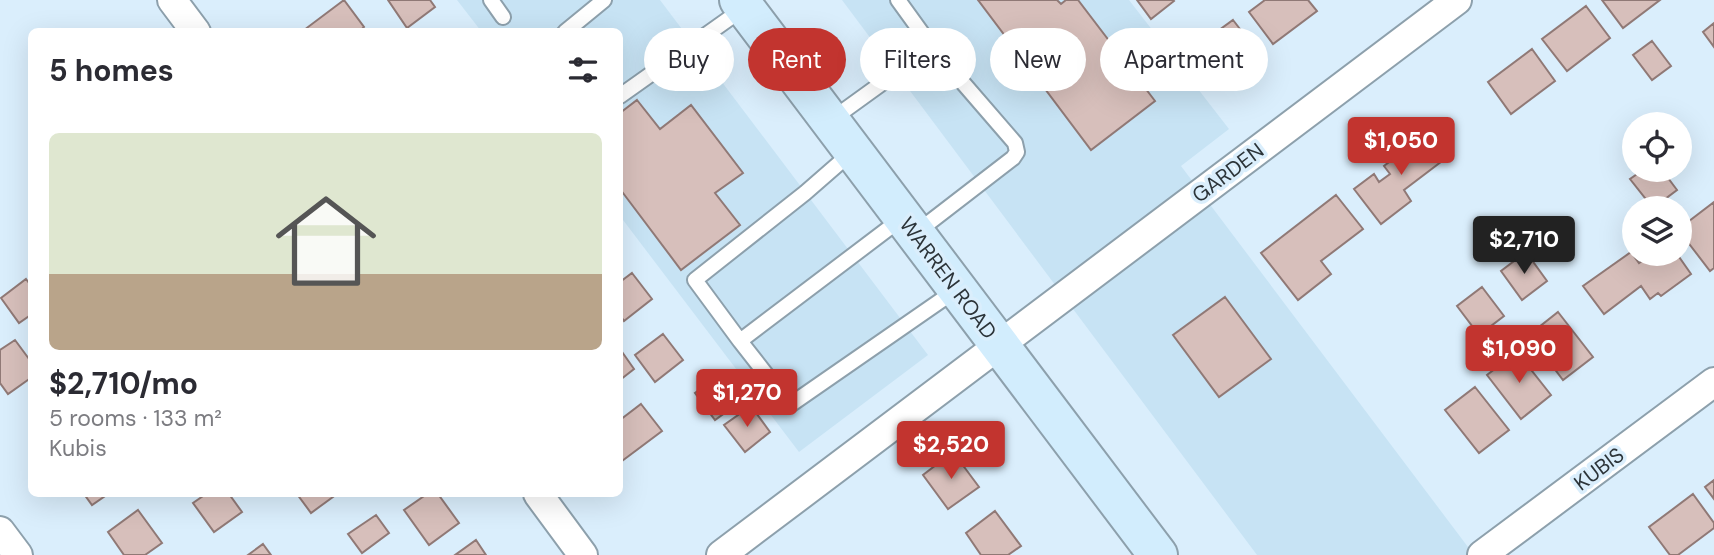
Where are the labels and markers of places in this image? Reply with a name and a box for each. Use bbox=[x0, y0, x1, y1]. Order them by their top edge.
pin: $1,050 bbox=[1344, 118, 1458, 177]
pin: $2,710 bbox=[1467, 216, 1581, 276]
pin: $1,090 bbox=[1462, 326, 1576, 385]
pin: $1,270 bbox=[690, 370, 804, 429]
pin: $2,520 bbox=[894, 421, 1008, 481]

